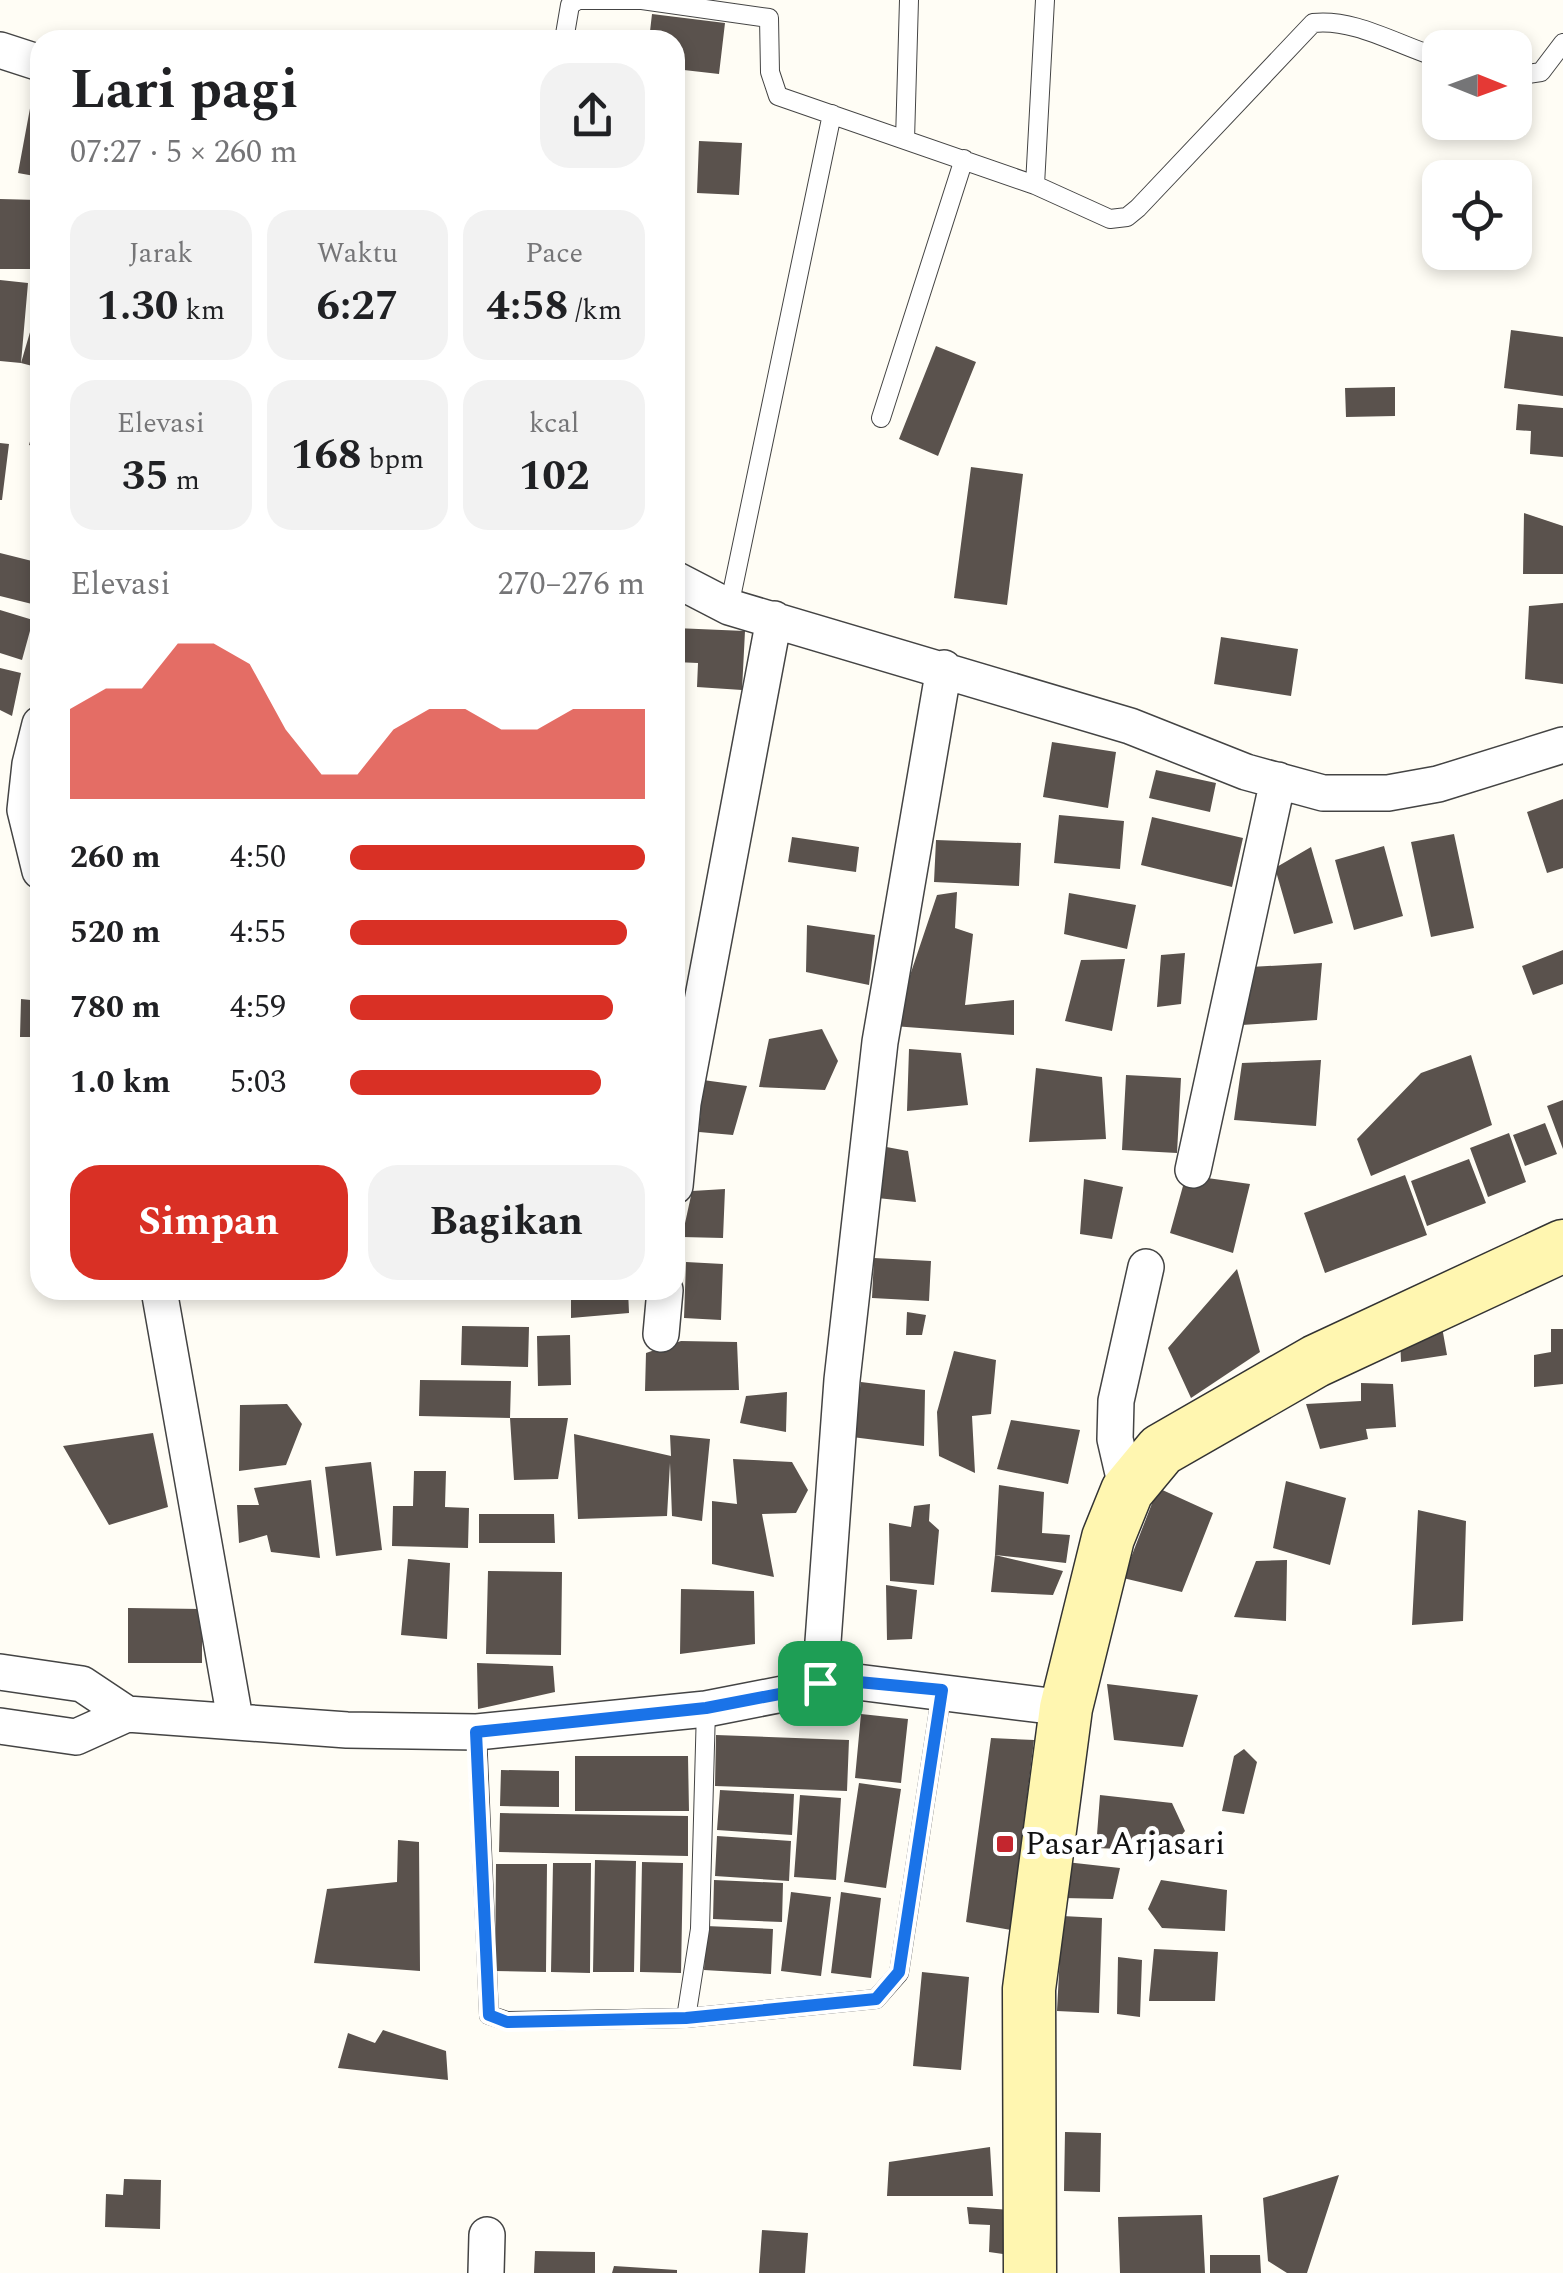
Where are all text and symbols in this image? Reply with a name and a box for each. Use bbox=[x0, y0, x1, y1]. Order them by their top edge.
north arrow bbox=[1422, 30, 1532, 140]
map controls bbox=[1422, 30, 1532, 270]
text: Lari pagi bbox=[70, 49, 298, 132]
button: share bbox=[540, 63, 645, 168]
text: 07:27 · 5 × 260 m bbox=[70, 128, 298, 177]
button: locate bbox=[1422, 160, 1532, 270]
text: Jarak bbox=[129, 232, 193, 275]
text: Waktu bbox=[317, 232, 398, 275]
text: Pace bbox=[525, 232, 583, 275]
text: 1.30 bbox=[96, 275, 178, 338]
text: 6:27 bbox=[317, 275, 398, 338]
text: 4:58 bbox=[486, 275, 568, 338]
text: km bbox=[178, 289, 225, 332]
text: /km bbox=[568, 289, 622, 332]
text: Elevasi bbox=[117, 402, 205, 445]
text: kcal bbox=[529, 402, 579, 445]
text: 168 bbox=[291, 424, 362, 487]
text: bpm bbox=[362, 438, 424, 481]
text: 35 bbox=[122, 445, 169, 508]
text: 102 bbox=[519, 445, 590, 508]
text: m bbox=[169, 459, 200, 502]
text: Elevasi bbox=[70, 560, 171, 609]
text: 270–276 m bbox=[497, 560, 645, 609]
text: 260 m bbox=[70, 833, 161, 882]
text: 4:50 bbox=[230, 833, 286, 882]
text: 520 m bbox=[70, 908, 161, 957]
text: 4:55 bbox=[230, 908, 286, 957]
text: 780 m bbox=[70, 983, 161, 1032]
text: 4:59 bbox=[230, 983, 286, 1032]
text: 1.0 km bbox=[70, 1058, 171, 1107]
text: 5:03 bbox=[230, 1058, 286, 1107]
button: Simpan bbox=[70, 1165, 348, 1280]
button: Bagikan bbox=[368, 1165, 645, 1280]
pin bbox=[778, 1641, 863, 1726]
icon: arrive bbox=[793, 1656, 848, 1711]
place label: Pasar Arjasari bbox=[1025, 1820, 1225, 1869]
marker: Pasar Arjasari bbox=[994, 1833, 1016, 1855]

